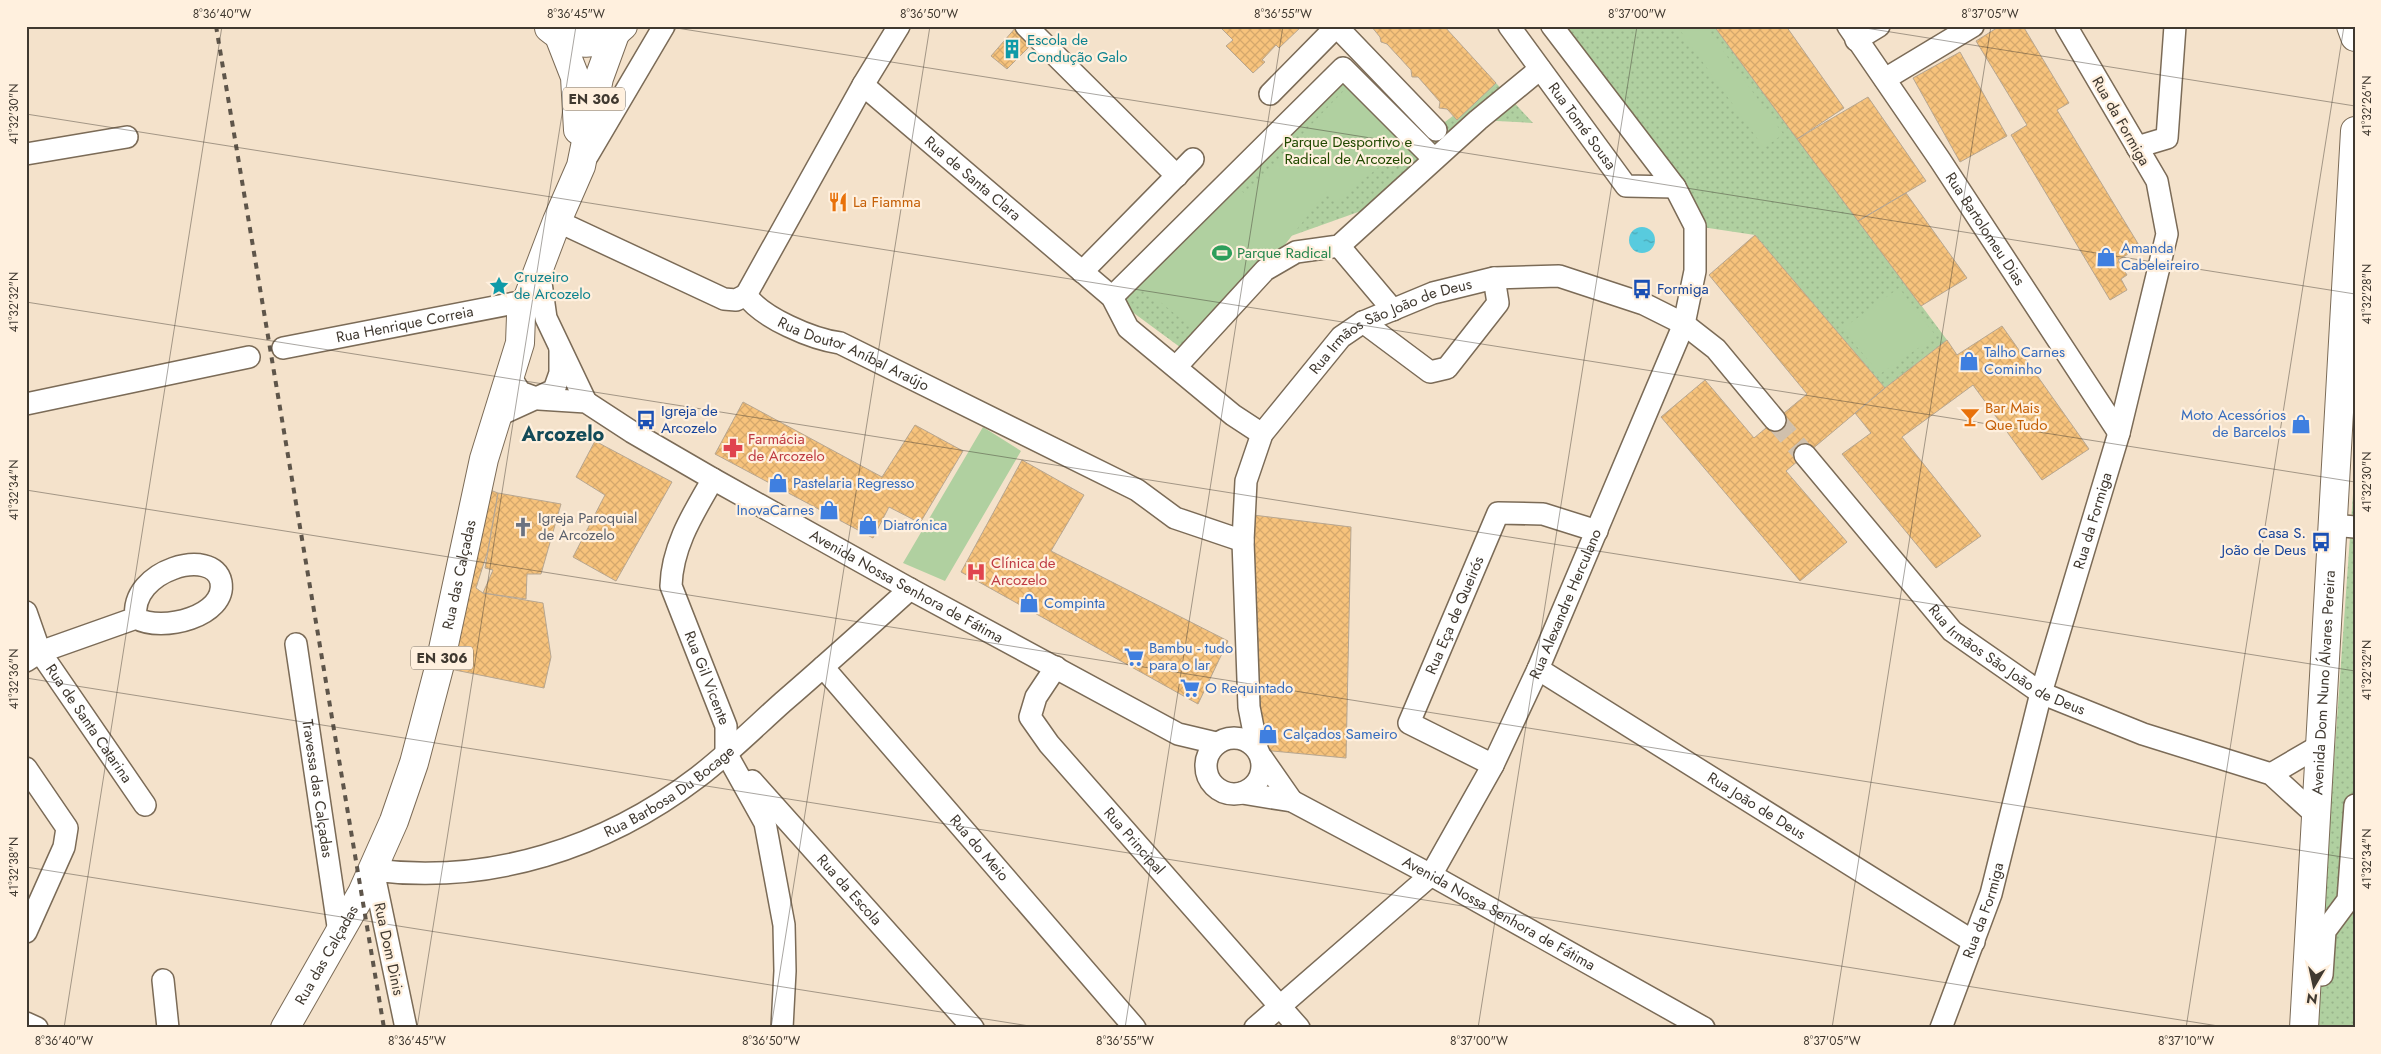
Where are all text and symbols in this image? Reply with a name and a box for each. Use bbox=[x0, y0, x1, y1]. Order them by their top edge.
text: 8°36'40"W bbox=[193, 5, 251, 23]
text: 8°36'45"W bbox=[547, 5, 605, 23]
text: 8°36'50"W bbox=[900, 5, 958, 23]
text: 8°36'55"W bbox=[1254, 5, 1312, 23]
text: 8°37'00"W bbox=[1608, 5, 1666, 23]
text: 8°37'05"W bbox=[1961, 5, 2019, 23]
place label: Escola de Condução Galo bbox=[1027, 29, 1127, 68]
building icon: Escola de Condução Galo bbox=[1001, 38, 1023, 60]
street label: Rua da Formiga bbox=[2086, 72, 2156, 170]
text: 41°32'26"N bbox=[2358, 75, 2376, 137]
street label: Rua Tomé Sousa bbox=[1543, 78, 1622, 174]
text: 41°32'30"N bbox=[5, 83, 23, 145]
road number: EN 306 bbox=[563, 88, 625, 110]
street label: Rua de Santa Clara bbox=[920, 131, 1026, 226]
park label: Parque Desportivo e Radical de Arcozelo bbox=[1284, 131, 1413, 170]
street label: Rua Bartolomeu Dias bbox=[1940, 168, 2030, 290]
restaurant icon: La Fiamma bbox=[827, 191, 849, 213]
place label: La Fiamma bbox=[853, 191, 921, 213]
place label: Amanda Cabeleireiro bbox=[2121, 237, 2200, 276]
sports icon: Parque Radical bbox=[1211, 242, 1233, 264]
place label: Parque Radical bbox=[1237, 242, 1331, 264]
shop icon: Amanda Cabeleireiro bbox=[2095, 246, 2117, 268]
text: 41°32'28"N bbox=[2358, 264, 2376, 324]
place label: Cruzeiro de Arcozelo bbox=[514, 266, 591, 305]
text: 41°32'32"N bbox=[5, 272, 23, 332]
street label: Rua Irmãos São João de Deus bbox=[1304, 273, 1474, 379]
place icon: Cruzeiro de Arcozelo bbox=[488, 275, 510, 297]
bus stop icon: Formiga bbox=[1631, 278, 1653, 300]
place label: Formiga bbox=[1657, 278, 1709, 300]
street label: Rua Henrique Correia bbox=[334, 300, 475, 348]
street label: Rua Doutor Aníbal Araújo bbox=[774, 311, 933, 396]
place label: Talho Carnes Cominho bbox=[1984, 341, 2065, 380]
shop icon: Talho Carnes Cominho bbox=[1958, 350, 1980, 372]
place label: Bar Mais Que Tudo bbox=[1985, 397, 2047, 436]
place label: Igreja de Arcozelo bbox=[661, 400, 718, 439]
place label: Moto Acessórios de Barcelos bbox=[2181, 404, 2286, 443]
bar icon: Bar Mais Que Tudo bbox=[1959, 406, 1981, 428]
bus stop icon: Igreja de Arcozelo bbox=[635, 409, 657, 431]
shop icon: Moto Acessórios de Barcelos bbox=[2290, 413, 2312, 435]
district label: Arcozelo bbox=[521, 420, 605, 449]
place label: Farmácia de Arcozelo bbox=[748, 428, 825, 467]
pharmacy icon: Farmácia de Arcozelo bbox=[722, 437, 744, 459]
text: 41°32'30"N bbox=[2358, 451, 2376, 513]
text: 41°32'34"N bbox=[5, 460, 23, 520]
street label: Rua da Formiga bbox=[2068, 470, 2118, 572]
shop icon: Pastelaria Regresso bbox=[767, 472, 789, 494]
place label: Pastelaria Regresso bbox=[793, 472, 914, 494]
place label: InovaCarnes bbox=[736, 499, 814, 521]
shop icon: InovaCarnes bbox=[818, 499, 840, 521]
place label: Igreja Paroquial de Arcozelo bbox=[538, 507, 637, 546]
shop icon: Diatrónica bbox=[857, 514, 879, 536]
place label: Diatrónica bbox=[883, 514, 947, 536]
church icon: Igreja Paroquial de Arcozelo bbox=[512, 516, 534, 538]
street label: Rua das Calçadas bbox=[437, 518, 482, 632]
place label: Casa S. João de Deus bbox=[2220, 522, 2306, 561]
street label: Avenida Nossa Senhora de Fátima bbox=[806, 524, 1007, 648]
street label: Rua Alexandre Herculano bbox=[1524, 526, 1607, 683]
bus stop icon: Casa S. João de Deus bbox=[2310, 531, 2332, 553]
place label: Clínica de Arcozelo bbox=[991, 552, 1056, 591]
street label: Rua Eça de Queirós bbox=[1420, 553, 1490, 678]
hospital icon: Clínica de Arcozelo bbox=[965, 561, 987, 583]
street label: Avenida Dom Nuno Álvares Pereira bbox=[2306, 570, 2341, 796]
shop icon: Compinta bbox=[1018, 592, 1040, 614]
place label: Compinta bbox=[1044, 592, 1105, 614]
street label: Rua Irmãos São João de Deus bbox=[1923, 599, 2089, 721]
street label: Rua Gil Vicente bbox=[679, 628, 736, 728]
place label: Bambu - tudo para o lar bbox=[1149, 637, 1233, 676]
text: 41°32'32"N bbox=[2358, 640, 2376, 700]
road number: EN 306 bbox=[411, 646, 473, 670]
supermarket icon: Bambu - tudo para o lar bbox=[1123, 646, 1145, 668]
text: 41°32'36"N bbox=[5, 649, 23, 709]
street label: Rua de Santa Catarina bbox=[40, 659, 138, 787]
supermarket icon: O Requintado bbox=[1179, 677, 1201, 699]
place label: O Requintado bbox=[1205, 677, 1293, 699]
street label: Travessa das Calçadas bbox=[296, 718, 339, 859]
shop icon: Calçados Sameiro bbox=[1257, 723, 1279, 745]
place label: Calçados Sameiro bbox=[1283, 723, 1397, 745]
street label: Rua Barbosa Du Bocage bbox=[600, 740, 740, 843]
street label: Rua João de Deus bbox=[1703, 767, 1810, 845]
street label: Rua Principal bbox=[1099, 802, 1170, 879]
street label: Rua do Meio bbox=[944, 810, 1014, 886]
text: 41°32'34"N bbox=[2358, 829, 2376, 889]
text: 41°32'38"N bbox=[5, 837, 23, 897]
street label: Rua da Escola bbox=[812, 849, 887, 930]
street label: Avenida Nossa Senhora de Fátima bbox=[1398, 851, 1599, 976]
street label: Rua da Formiga bbox=[1957, 860, 2009, 962]
street label: Rua Dom Dinis bbox=[368, 900, 410, 998]
street label: Rua das Calçadas bbox=[289, 901, 364, 1009]
north arrow bbox=[2288, 962, 2338, 1012]
text: N bbox=[2305, 988, 2319, 1010]
text: 8°36'40"W bbox=[35, 1032, 93, 1050]
text: 8°36'45"W bbox=[388, 1032, 446, 1050]
text: 8°36'50"W bbox=[742, 1032, 800, 1050]
text: 8°36'55"W bbox=[1096, 1032, 1154, 1050]
text: 8°37'00"W bbox=[1450, 1032, 1508, 1050]
text: 8°37'05"W bbox=[1803, 1032, 1861, 1050]
text: 8°37'10"W bbox=[2158, 1032, 2214, 1050]

